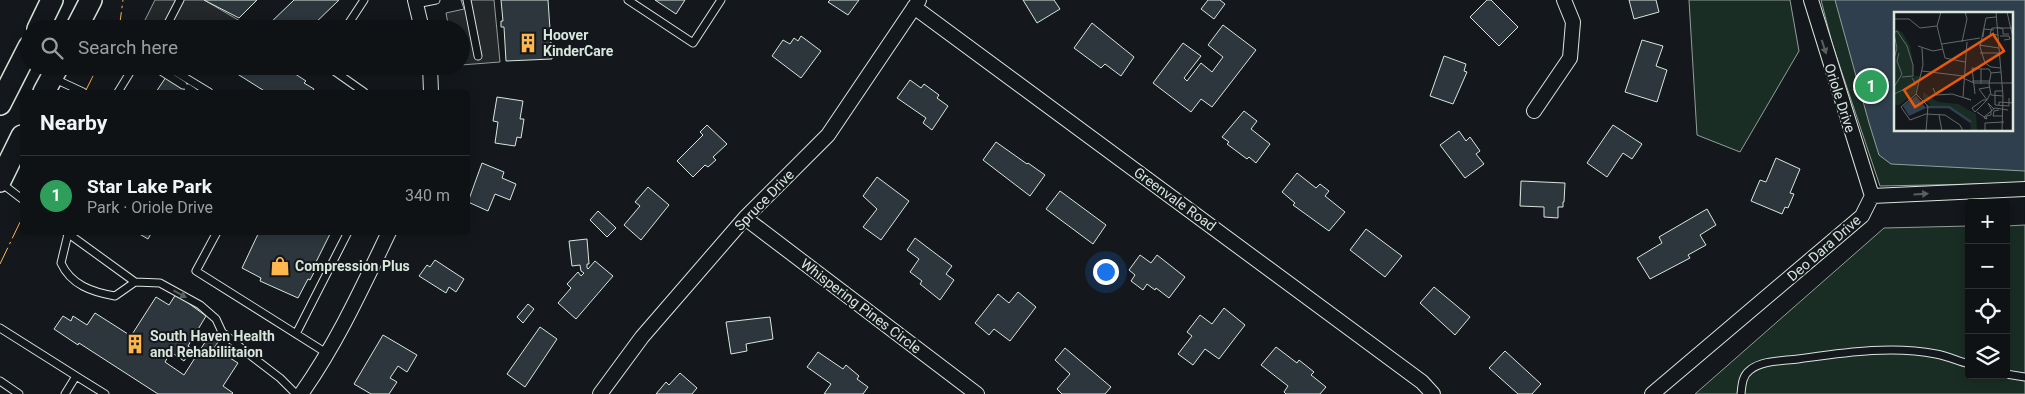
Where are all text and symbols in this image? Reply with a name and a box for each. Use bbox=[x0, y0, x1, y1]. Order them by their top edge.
inset map bbox=[1894, 12, 2012, 131]
search box bbox=[20, 20, 470, 75]
place label: Hoover KinderCare bbox=[543, 27, 614, 59]
building icon: Hoover KinderCare bbox=[517, 32, 539, 54]
icon: search bbox=[38, 34, 66, 62]
text: Search here bbox=[78, 36, 178, 59]
one-way arrow bbox=[1820, 40, 1828, 55]
street label: Oriole Drive bbox=[1821, 62, 1859, 134]
pin: 1 bbox=[1855, 67, 1887, 105]
text: Nearby bbox=[40, 111, 107, 135]
street label: Greenvale Road bbox=[1131, 164, 1219, 234]
street label: Spruce Drive bbox=[731, 166, 797, 234]
text: Star Lake Park bbox=[87, 175, 212, 198]
text: 1 bbox=[51, 186, 61, 205]
text: 340 m bbox=[405, 186, 450, 205]
one-way arrow bbox=[1913, 189, 1929, 197]
text: Park · Oriole Drive bbox=[87, 198, 213, 217]
map controls bbox=[1965, 199, 2010, 379]
button: + bbox=[1965, 199, 2010, 244]
street label: Deo Dara Drive bbox=[1784, 212, 1864, 284]
button: − bbox=[1965, 244, 2010, 289]
shop icon: Compression Plus bbox=[269, 255, 291, 277]
street label: Whispering Pines Circle bbox=[798, 255, 924, 357]
place label: Compression Plus bbox=[295, 258, 410, 274]
your location bbox=[1093, 259, 1119, 285]
button: locate bbox=[1965, 289, 2010, 334]
one-way arrow bbox=[173, 290, 188, 298]
place label: South Haven Health and Rehabiliitaion bbox=[150, 328, 275, 360]
building icon: South Haven Health and Rehabiliitaion bbox=[124, 333, 146, 355]
button: layers bbox=[1965, 334, 2010, 379]

